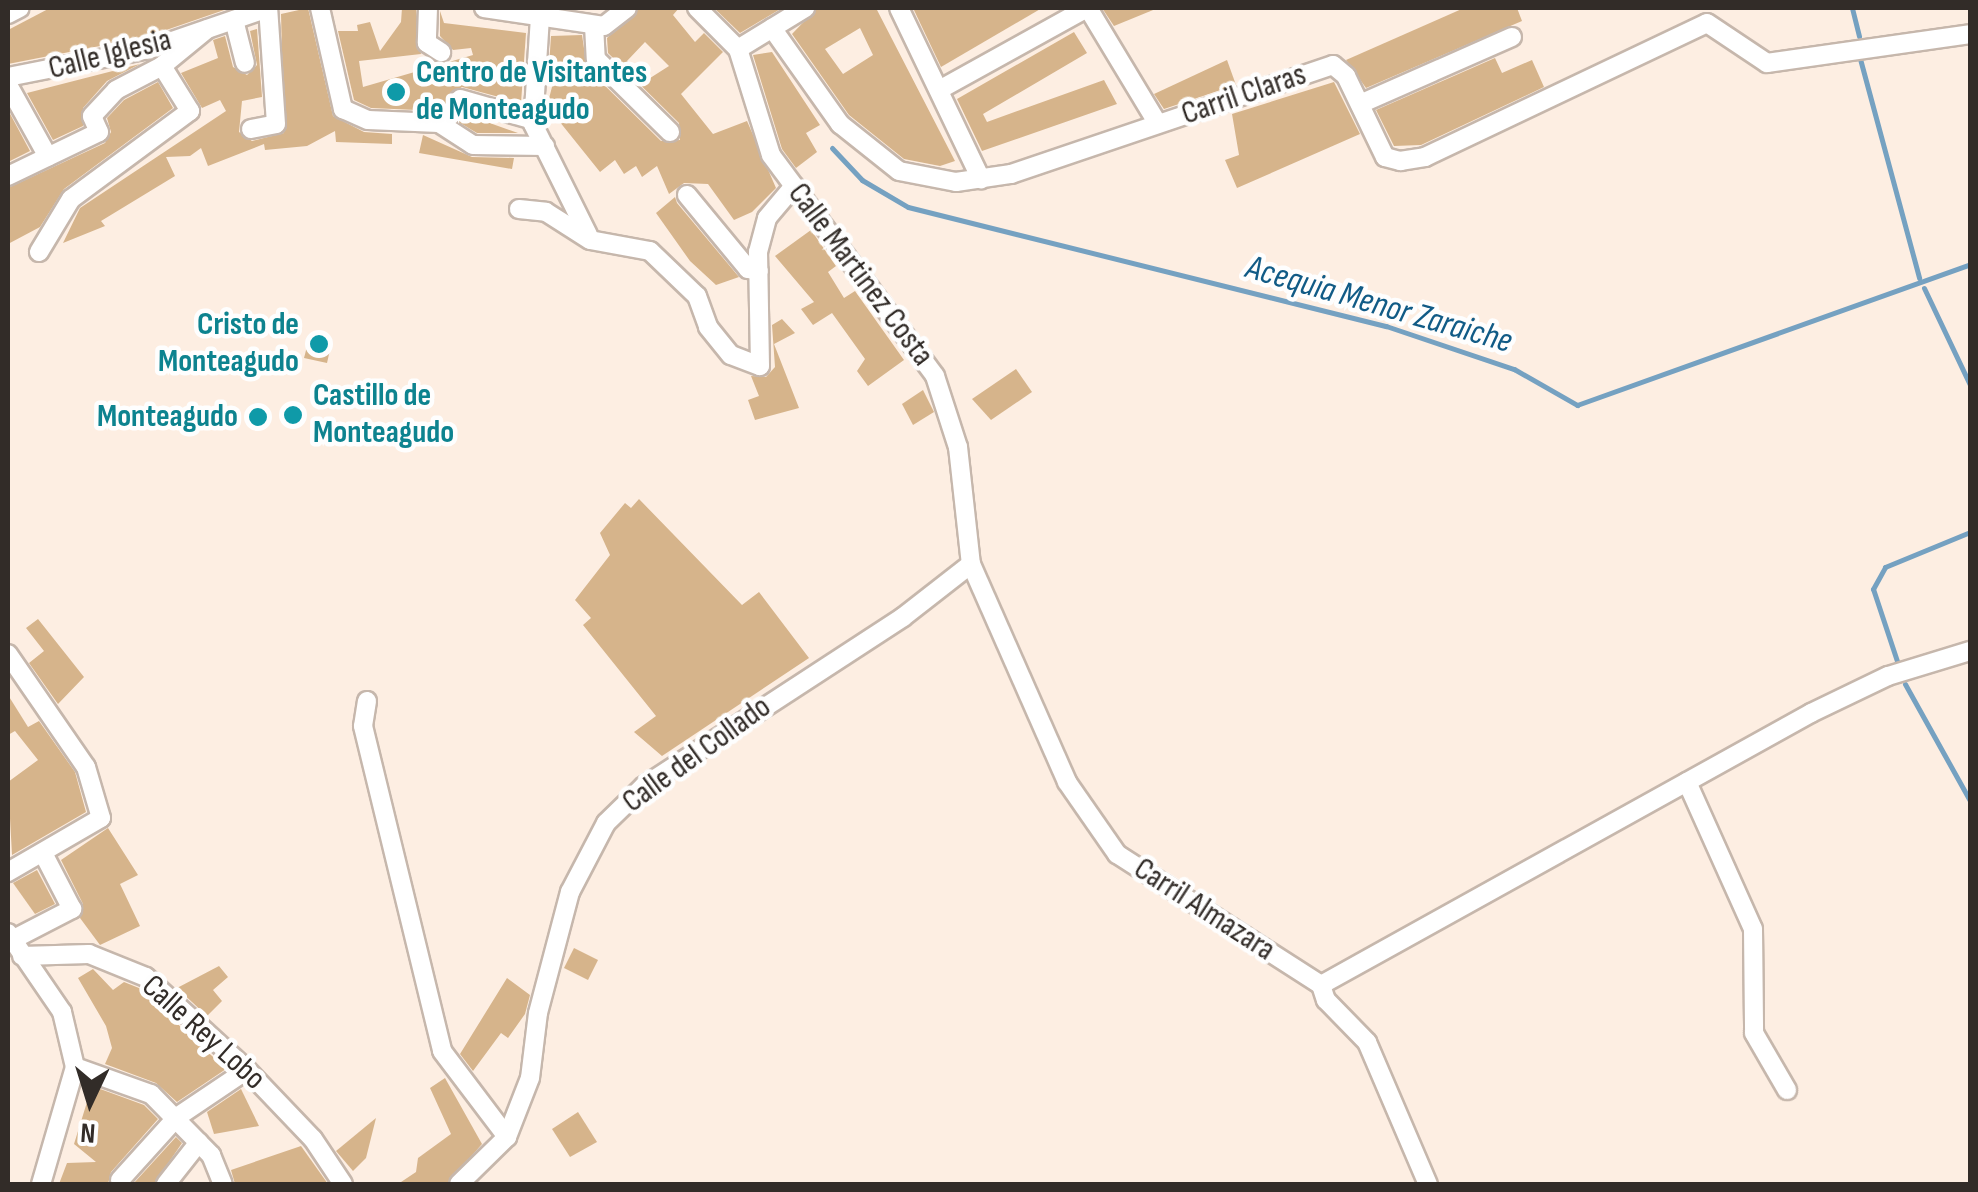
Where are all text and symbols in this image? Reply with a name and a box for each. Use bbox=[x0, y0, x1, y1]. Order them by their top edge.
street label: Calle Iglesia bbox=[45, 21, 175, 89]
place label: Centro de Visitantes de Monteagudo bbox=[416, 55, 647, 130]
street label: Carril Claras bbox=[1177, 56, 1311, 134]
marker: Centro de Visitantes de Monteagudo bbox=[385, 81, 407, 103]
street label: Calle Martinez Costa bbox=[779, 176, 941, 374]
water label: Acequia Menor Zaraiche bbox=[1241, 247, 1517, 363]
place label: Cristo de Monteagudo bbox=[158, 307, 299, 382]
marker: Cristo de Monteagudo bbox=[308, 333, 330, 355]
place label: Castillo de Monteagudo bbox=[313, 378, 454, 453]
place label: Monteagudo bbox=[97, 398, 238, 436]
marker: Castillo de Monteagudo bbox=[282, 404, 304, 426]
marker: Monteagudo bbox=[247, 406, 269, 428]
street label: Calle del Collado bbox=[615, 688, 779, 822]
street label: Carril Almazara bbox=[1126, 850, 1282, 970]
street label: Calle Rey Lobo bbox=[133, 968, 273, 1098]
north arrow bbox=[40, 1052, 140, 1152]
text: N bbox=[79, 1115, 96, 1149]

